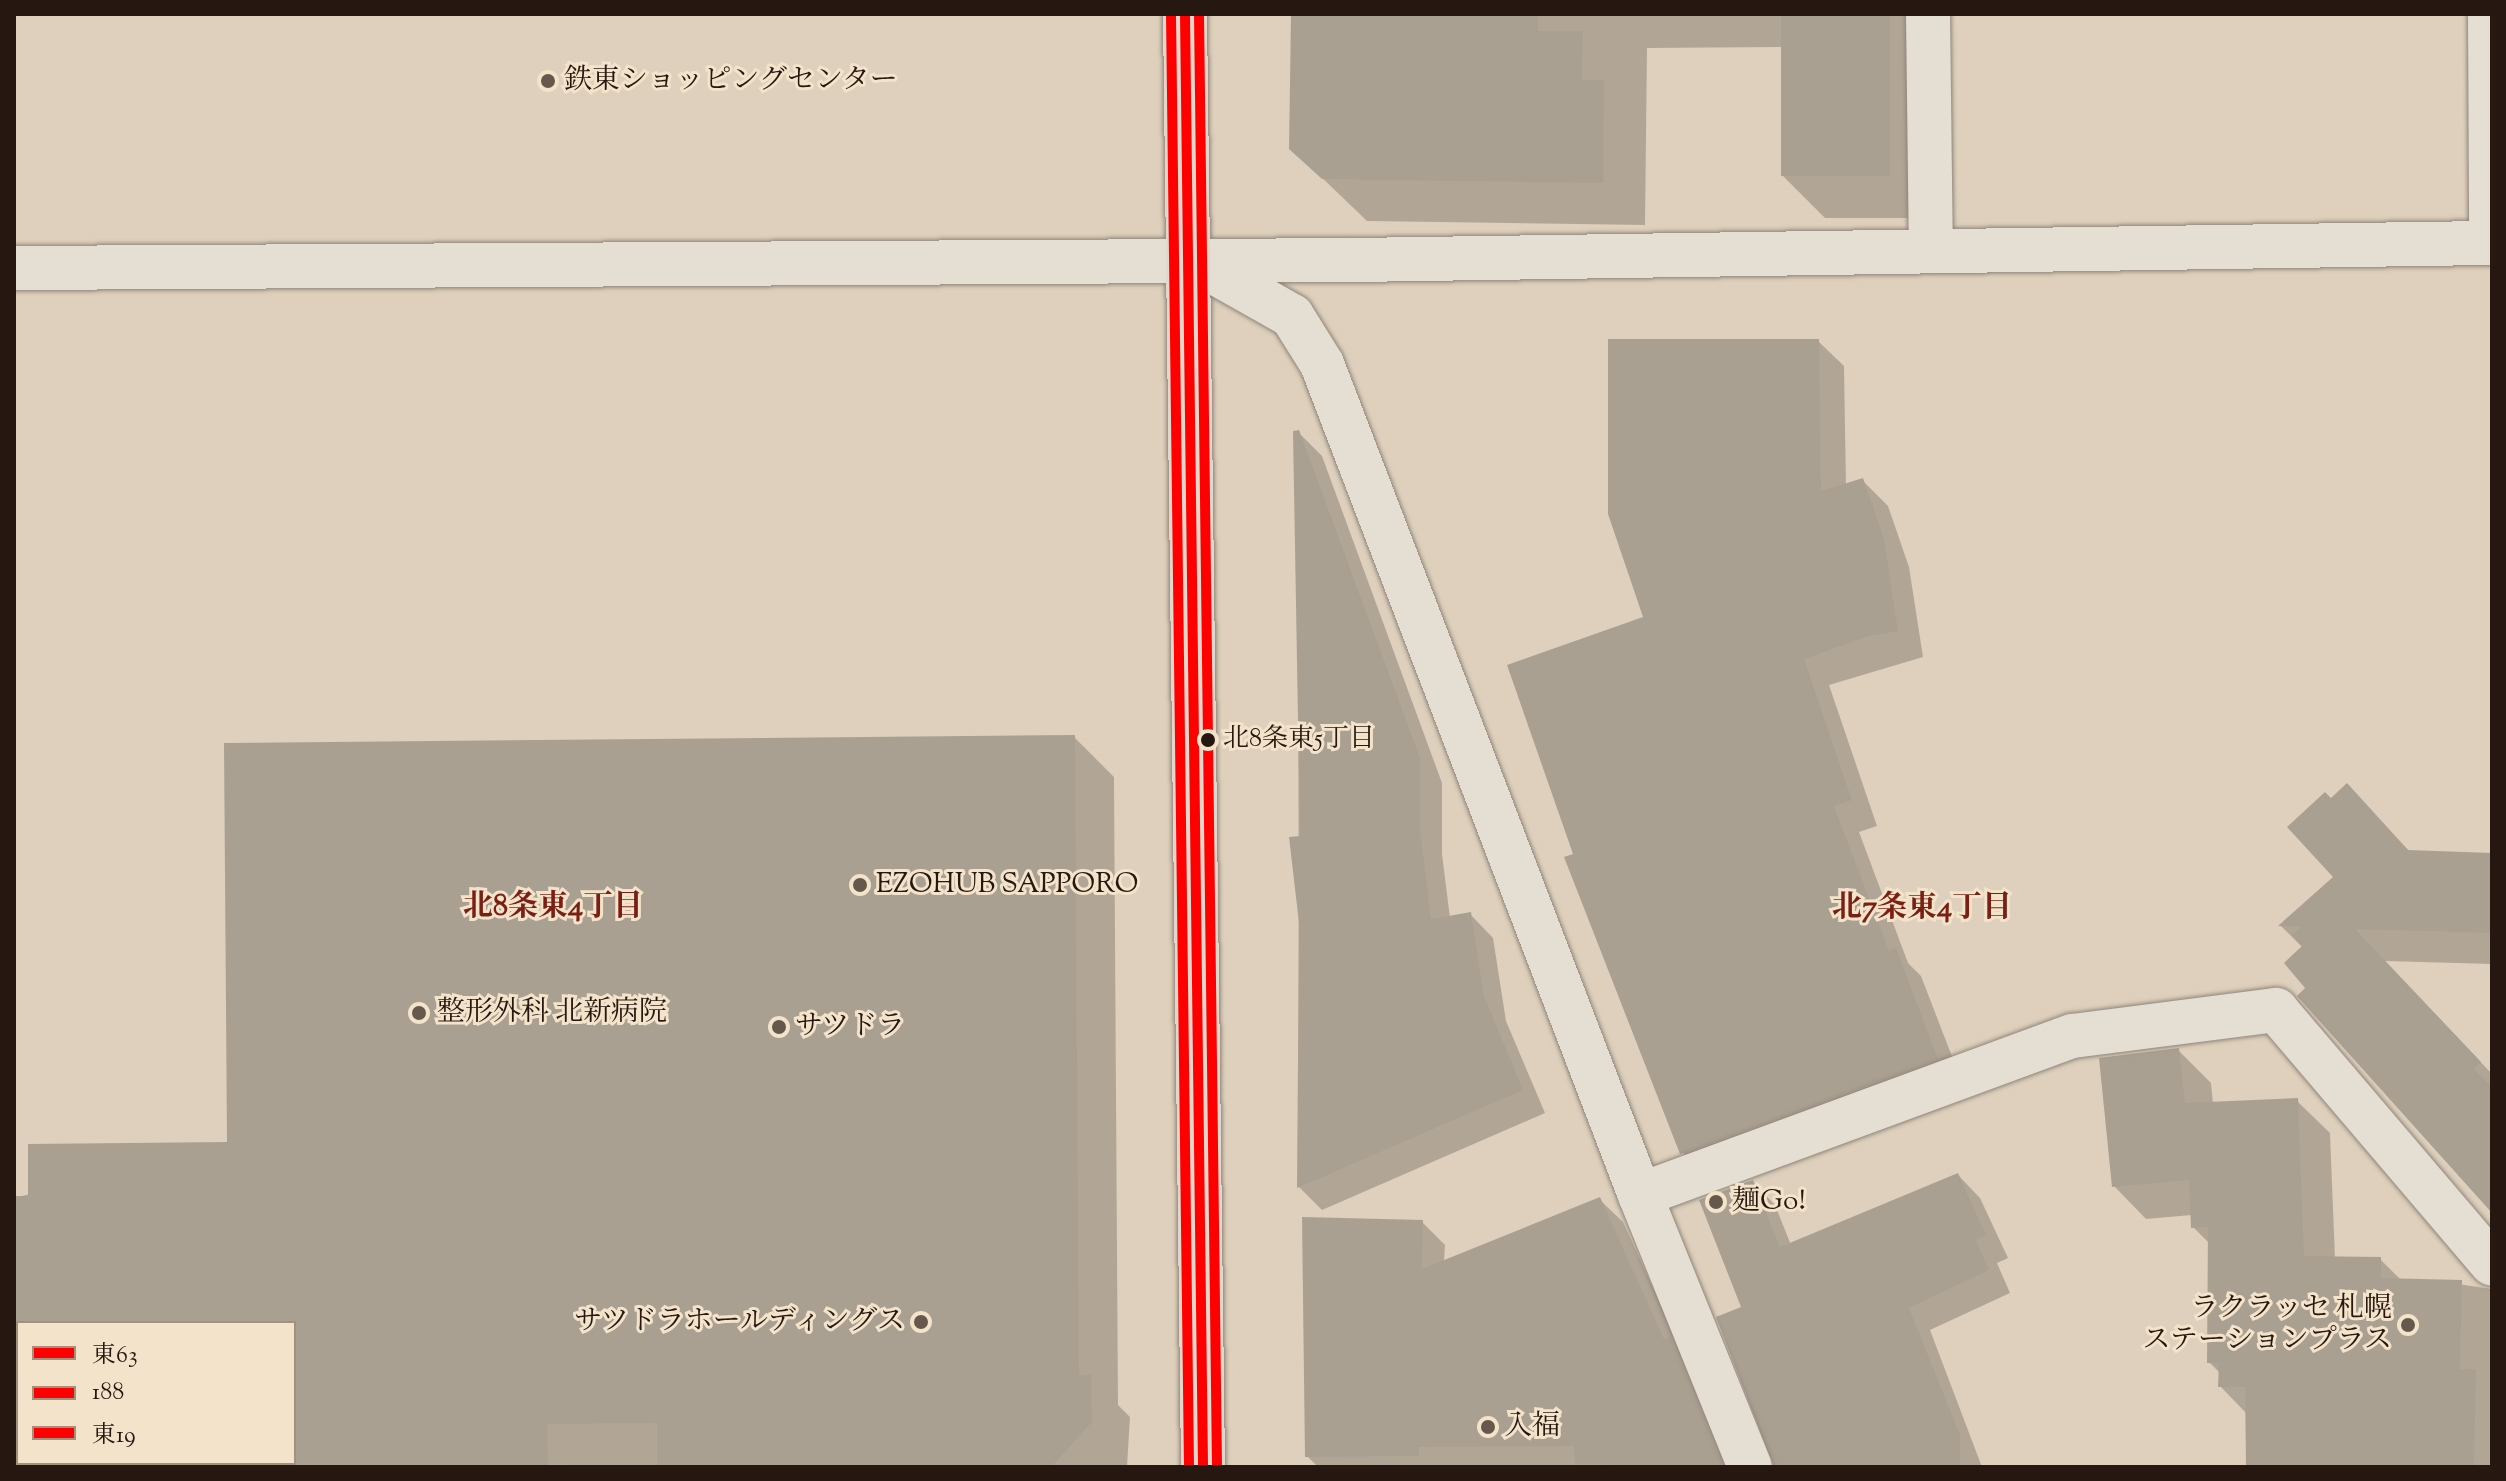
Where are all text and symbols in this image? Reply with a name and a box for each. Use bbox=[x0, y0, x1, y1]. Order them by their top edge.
place label: 鉄東ショッピングセンター bbox=[564, 64, 900, 98]
marker: 鉄東ショッピングセンター bbox=[539, 72, 557, 90]
place label: 北8条東5丁目 bbox=[1223, 724, 1375, 756]
marker: 北8条東5丁目 bbox=[1200, 732, 1216, 748]
place label: EZOHUB SAPPORO bbox=[876, 868, 1138, 902]
marker: EZOHUB SAPPORO bbox=[851, 876, 869, 894]
district label: 北8条東4丁目 bbox=[463, 890, 643, 926]
district label: 北7条東4丁目 bbox=[1832, 891, 2012, 927]
place label: 整形外科 北新病院 bbox=[437, 996, 667, 1030]
marker: 整形外科 北新病院 bbox=[408, 1002, 430, 1024]
place label: サツドラ bbox=[795, 1010, 907, 1044]
marker: サツドラ bbox=[770, 1018, 788, 1036]
place label: 麺Go! bbox=[1732, 1185, 1806, 1219]
marker: 麺Go! bbox=[1707, 1193, 1725, 1211]
place label: ラクラッセ 札幌 ステーションプラス bbox=[2140, 1292, 2392, 1358]
place label: サツドラホールディングス bbox=[569, 1305, 905, 1339]
marker: サツドラホールディングス bbox=[912, 1313, 930, 1331]
marker: ラクラッセ 札幌 ステーションプラス bbox=[2399, 1316, 2417, 1334]
legend bbox=[16, 1321, 296, 1465]
text: 東63 bbox=[92, 1339, 138, 1373]
text: 188 bbox=[92, 1376, 124, 1410]
place label: 入福 bbox=[1504, 1410, 1560, 1444]
marker: 入福 bbox=[1479, 1418, 1497, 1436]
text: 東19 bbox=[92, 1419, 136, 1453]

